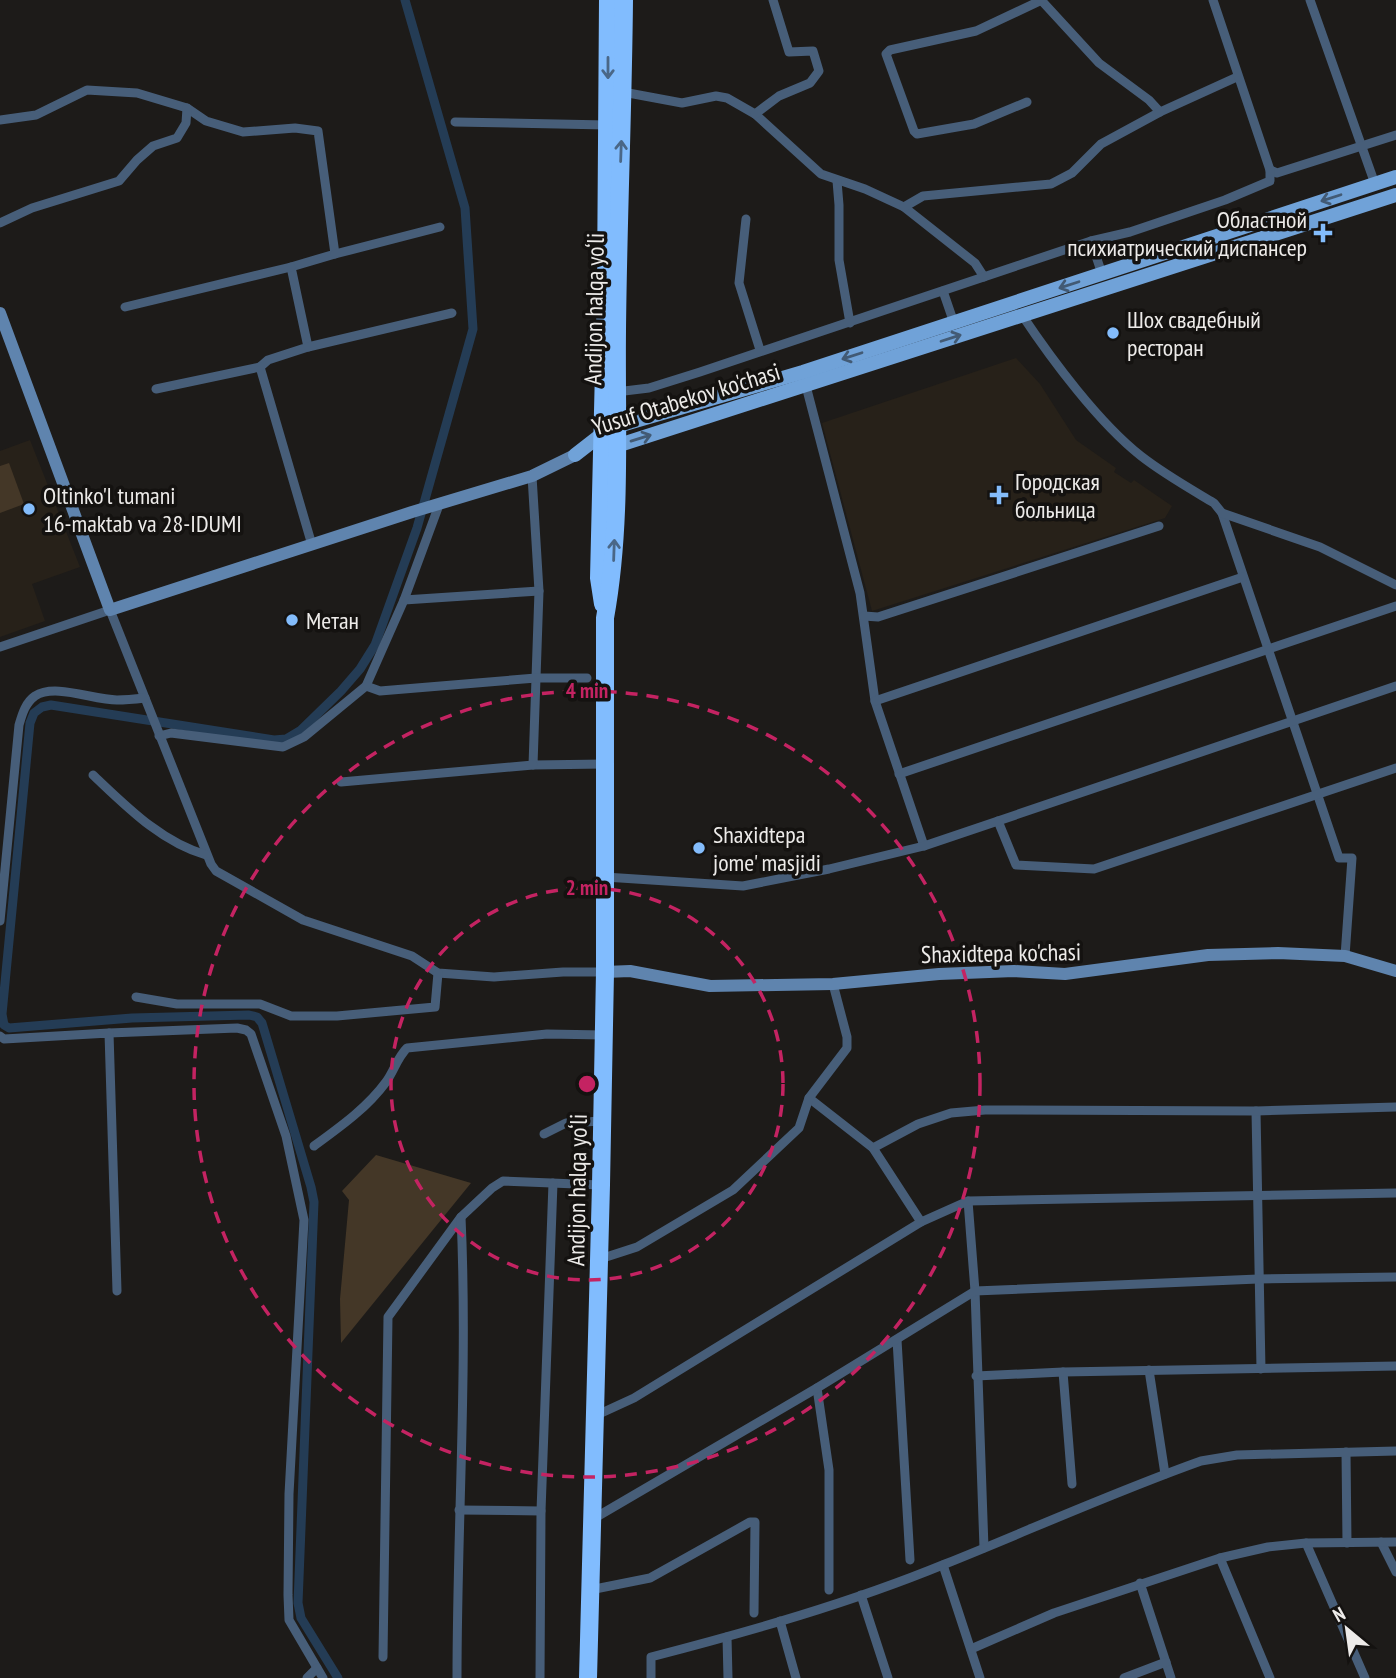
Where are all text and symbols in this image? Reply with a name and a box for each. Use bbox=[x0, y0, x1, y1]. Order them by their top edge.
one-way arrow bbox=[601, 56, 615, 79]
one-way arrow bbox=[615, 140, 628, 163]
one-way arrow bbox=[1321, 193, 1343, 206]
place label: Областной психиатрический диспансер bbox=[1067, 204, 1307, 263]
marker: Областной психиатрический диспансер bbox=[1313, 223, 1333, 243]
street label: Andijon halqa yo‘li bbox=[577, 233, 611, 385]
one-way arrow bbox=[1058, 280, 1080, 292]
place label: Шох свадебный ресторан bbox=[1127, 304, 1261, 363]
marker: Шох свадебный ресторан bbox=[1105, 325, 1121, 341]
one-way arrow bbox=[940, 331, 962, 344]
one-way arrow bbox=[842, 351, 864, 363]
street label: Yusuf Otabekov ko'chasi bbox=[588, 356, 784, 442]
one-way arrow bbox=[630, 430, 652, 443]
place label: Городская больница bbox=[1015, 466, 1100, 525]
place label: Oltinko'l tumani 16-maktab va 28-IDUMI bbox=[43, 480, 242, 539]
marker: Городская больница bbox=[989, 485, 1009, 505]
marker: Oltinko'l tumani 16-maktab va 28-IDUMI bbox=[21, 501, 37, 517]
one-way arrow bbox=[607, 539, 620, 562]
place label: Метан bbox=[306, 605, 359, 636]
marker: Метан bbox=[284, 612, 300, 628]
text: 4 min bbox=[566, 677, 608, 704]
place label: Shaxidtepa jome' masjidi bbox=[713, 819, 821, 878]
marker: Shaxidtepa jome' masjidi bbox=[691, 840, 707, 856]
text: 2 min bbox=[566, 874, 608, 901]
street label: Shaxidtepa ko'chasi bbox=[921, 936, 1081, 970]
centre of rings bbox=[575, 1072, 599, 1096]
street label: Andijon halqa yo‘li bbox=[560, 1114, 594, 1266]
north arrow bbox=[1312, 1594, 1382, 1664]
text: N bbox=[1328, 1601, 1349, 1627]

